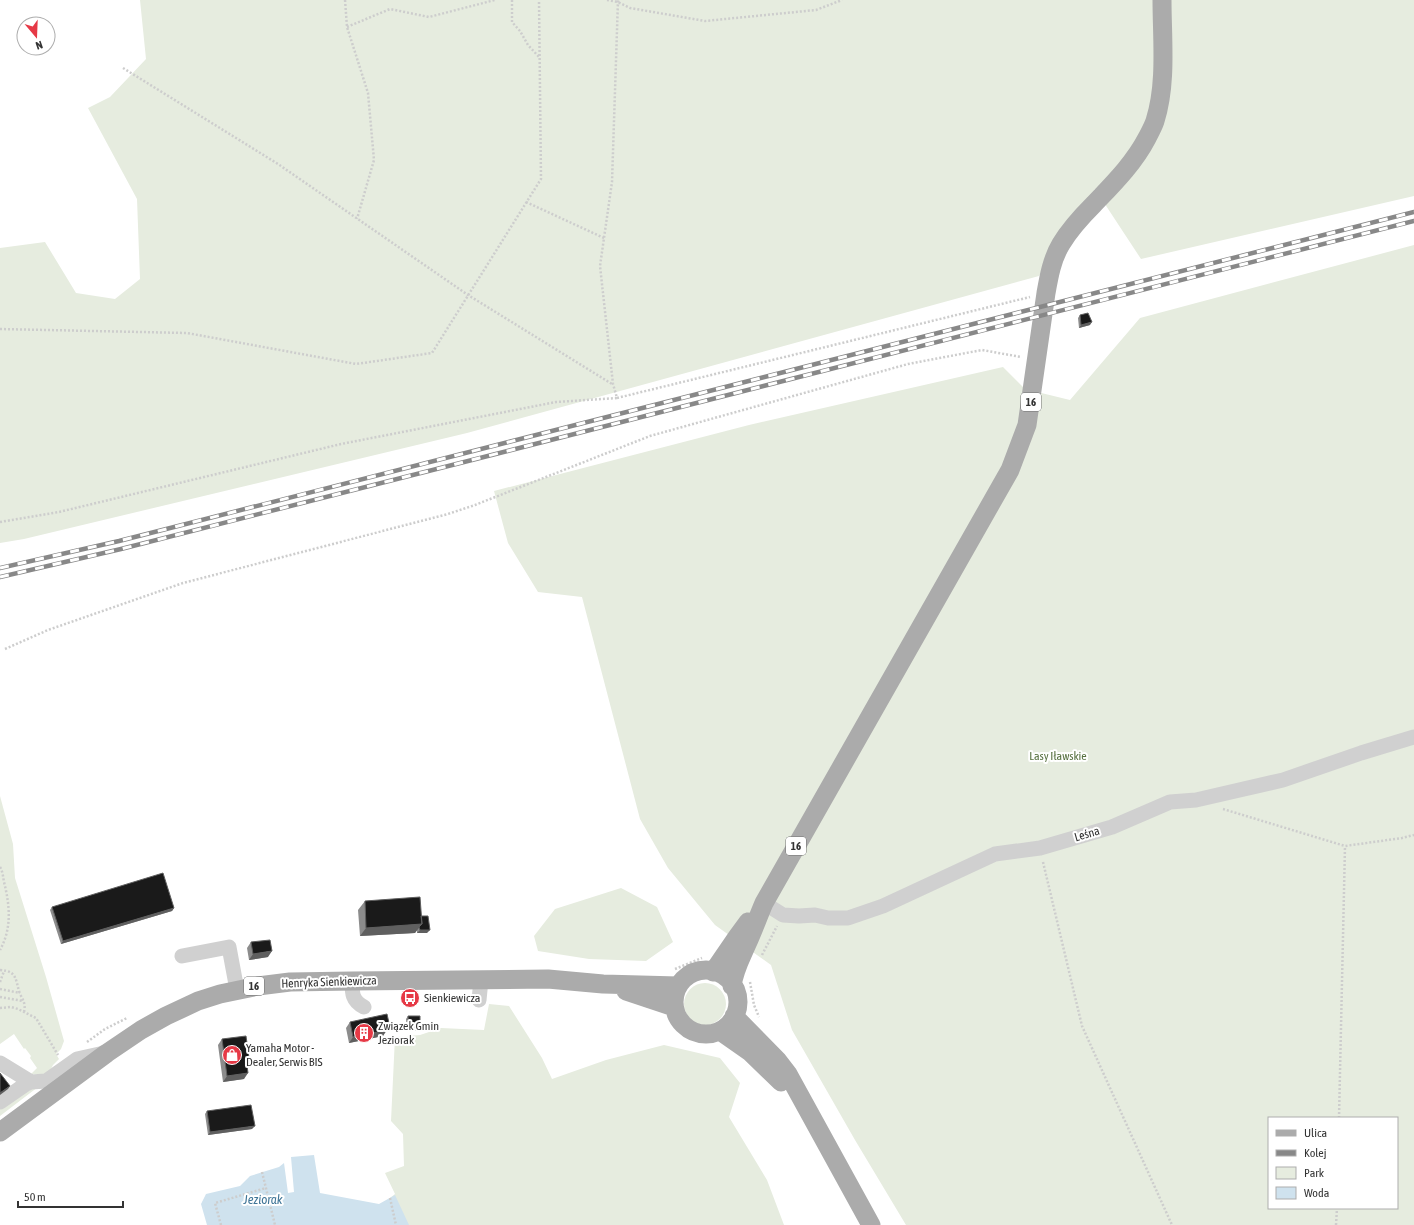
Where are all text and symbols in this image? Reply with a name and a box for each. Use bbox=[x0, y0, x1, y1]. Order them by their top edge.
north arrow bbox=[16, 16, 56, 56]
text: N bbox=[34, 39, 44, 52]
road number: 16 bbox=[1021, 393, 1041, 411]
park label: Lasy Iławskie bbox=[1029, 749, 1087, 763]
street label: Leśna bbox=[1073, 824, 1101, 844]
road number: 16 bbox=[786, 837, 806, 855]
street label: Henryka Sienkiewicza bbox=[281, 973, 377, 991]
road number: 16 bbox=[244, 977, 264, 995]
bus stop icon: Sienkiewicza bbox=[399, 987, 421, 1009]
place label: Sienkiewicza bbox=[424, 991, 480, 1005]
place label: Związek Gmin Jeziorak bbox=[378, 1019, 439, 1047]
building icon: Związek Gmin Jeziorak bbox=[353, 1022, 375, 1044]
place label: Yamaha Motor - Dealer, Serwis BIS bbox=[246, 1041, 323, 1069]
shop icon: Yamaha Motor - Dealer, Serwis BIS bbox=[221, 1044, 243, 1066]
legend bbox=[1268, 1117, 1398, 1209]
text: Ulica bbox=[1304, 1126, 1327, 1140]
text: Kolej bbox=[1304, 1146, 1327, 1160]
text: Park bbox=[1304, 1166, 1325, 1180]
scale bar bbox=[18, 1183, 123, 1209]
text: Woda bbox=[1304, 1186, 1329, 1200]
text: 50 m bbox=[24, 1190, 46, 1204]
water label: Jeziorak bbox=[242, 1192, 283, 1207]

